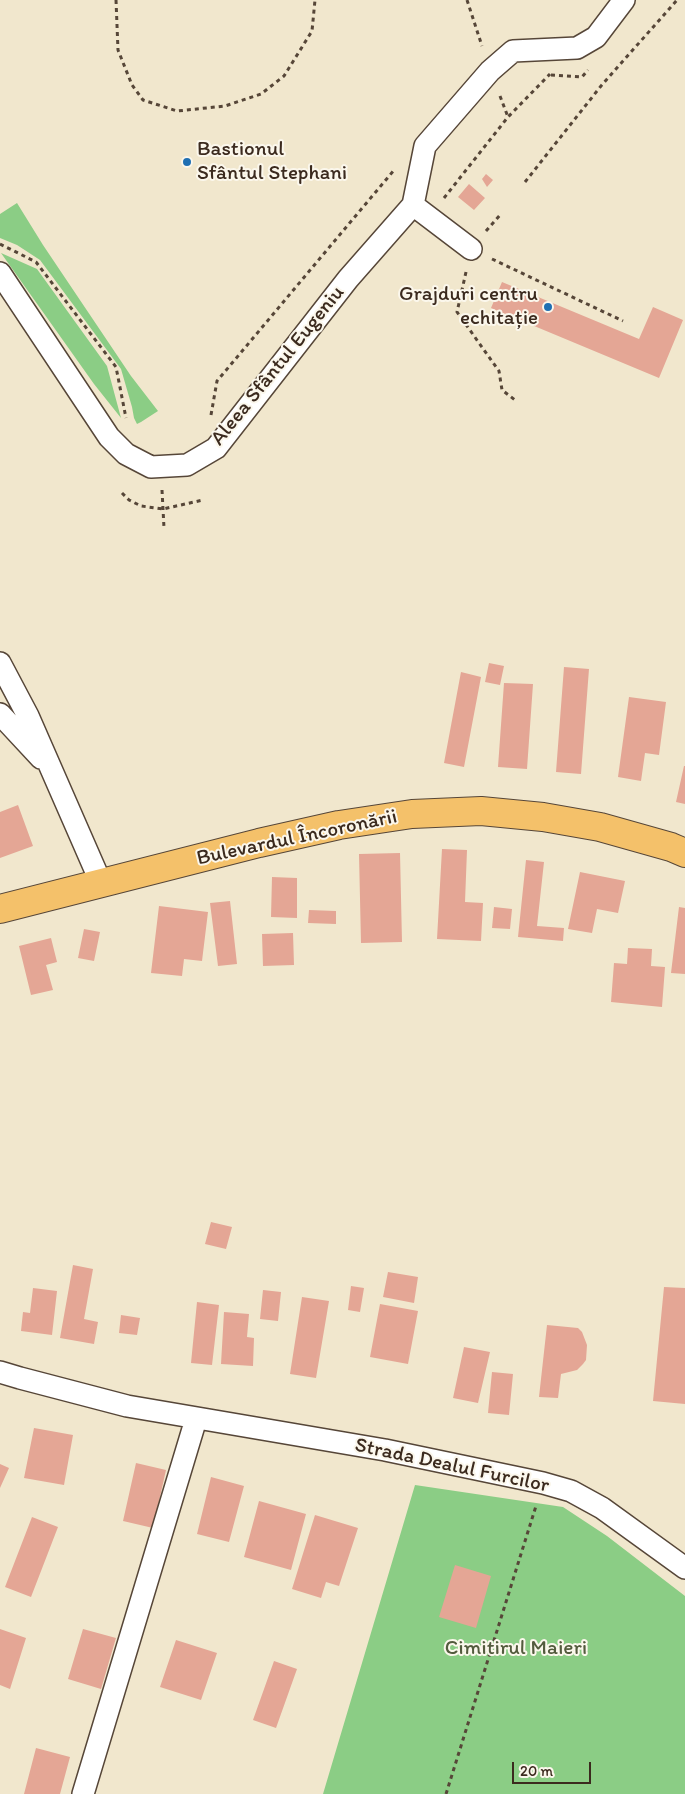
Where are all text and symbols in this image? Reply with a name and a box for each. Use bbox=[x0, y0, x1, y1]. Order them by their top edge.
place label: Bastionul Sfântul Stephani bbox=[197, 137, 347, 187]
marker: Bastionul Sfântul Stephani bbox=[181, 156, 193, 168]
street label: Aleea Sfântul Eugeniu bbox=[206, 281, 350, 451]
place label: Grajduri centru echitație bbox=[399, 282, 538, 332]
marker: Grajduri centru echitație bbox=[542, 301, 554, 313]
street label: Bulevardul Încoronării bbox=[194, 804, 400, 872]
street label: Strada Dealul Furcilor bbox=[353, 1433, 551, 1499]
park label: Cimitirul Maieri bbox=[445, 1636, 587, 1662]
scale bar bbox=[515, 1752, 594, 1784]
text: 20 m bbox=[520, 1762, 553, 1780]

